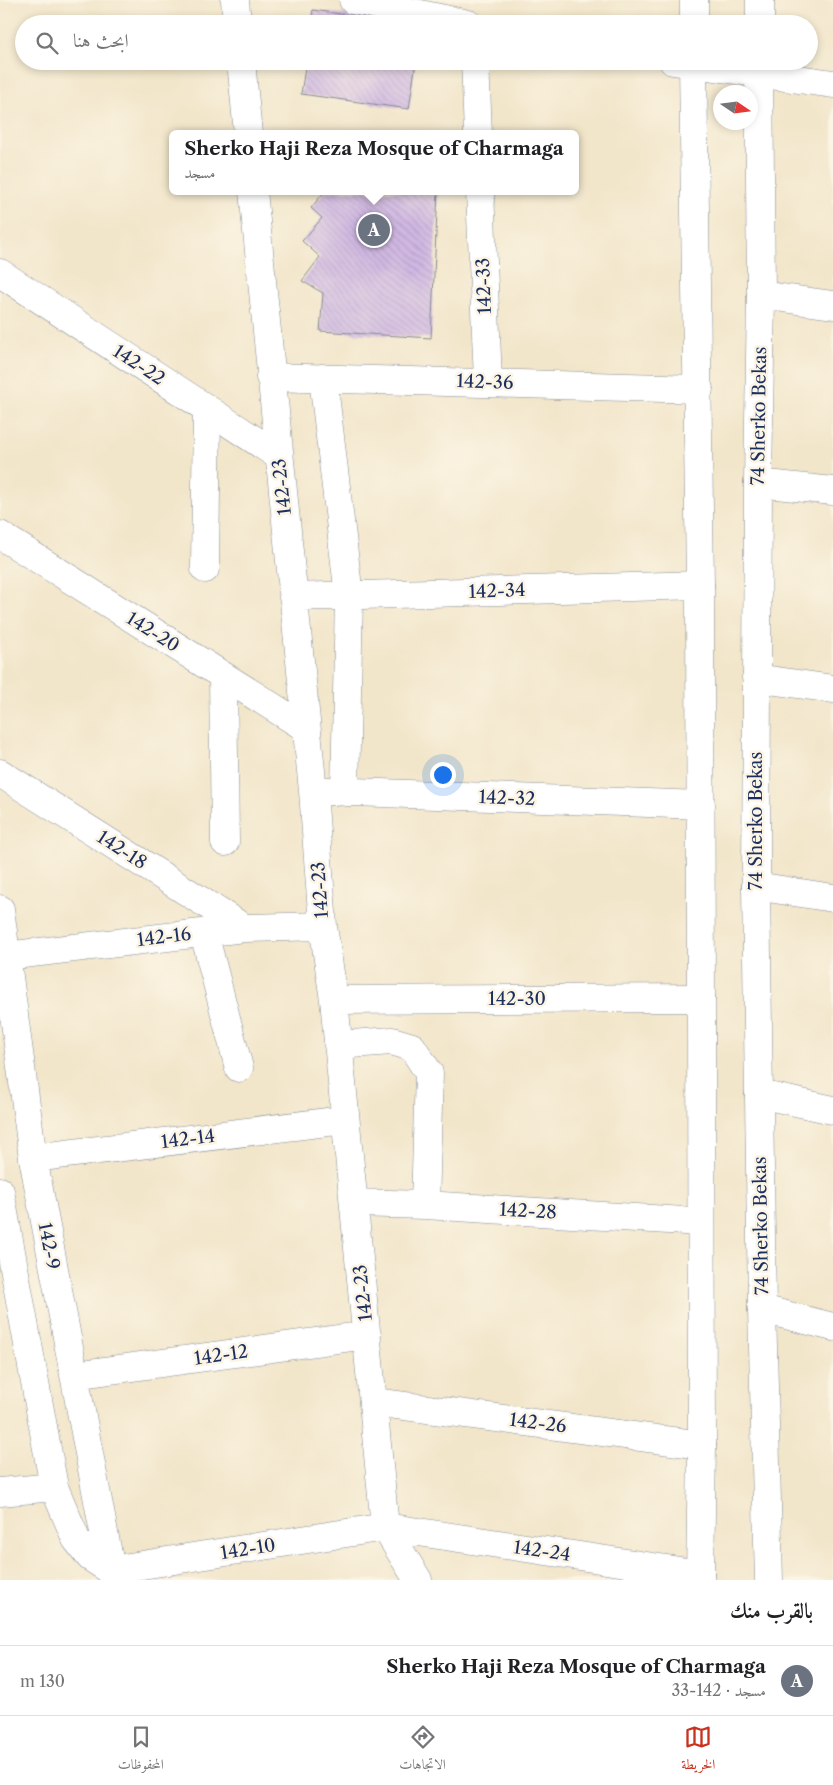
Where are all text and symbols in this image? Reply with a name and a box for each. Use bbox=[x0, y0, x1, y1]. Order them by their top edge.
search box bbox=[15, 15, 818, 70]
icon: search bbox=[33, 29, 61, 57]
text: ابحث هنا bbox=[73, 29, 129, 52]
north arrow bbox=[713, 85, 758, 130]
popup bbox=[169, 130, 579, 195]
text: Sherko Haji Reza Mosque of Charmaga bbox=[184, 137, 564, 160]
text: مسجد bbox=[184, 162, 216, 182]
pin: A bbox=[358, 211, 390, 249]
street label: 142-33 bbox=[472, 257, 496, 315]
street label: 142-22 bbox=[109, 340, 169, 390]
street label: 74 Sherko Bekas bbox=[747, 346, 771, 486]
street label: 142-36 bbox=[456, 370, 514, 394]
street label: 142-23 bbox=[268, 458, 296, 516]
street label: 142-34 bbox=[468, 579, 526, 603]
street label: 142-20 bbox=[122, 607, 184, 657]
street label: 74 Sherko Bekas bbox=[745, 752, 767, 890]
your location bbox=[430, 762, 456, 788]
street label: 142-32 bbox=[478, 786, 536, 810]
street label: 142-18 bbox=[93, 826, 151, 874]
street label: 142-23 bbox=[307, 861, 333, 919]
street label: 142-16 bbox=[136, 923, 192, 951]
street label: 142-30 bbox=[488, 988, 546, 1010]
street label: 142-14 bbox=[160, 1125, 216, 1153]
street label: 74 Sherko Bekas bbox=[749, 1156, 773, 1296]
street label: 142-28 bbox=[499, 1199, 557, 1223]
street label: 142-9 bbox=[34, 1221, 64, 1271]
street label: 142-23 bbox=[349, 1264, 377, 1322]
street label: 142-12 bbox=[193, 1340, 249, 1370]
street label: 142-26 bbox=[508, 1409, 568, 1437]
street label: 142-10 bbox=[219, 1534, 277, 1564]
street label: 142-24 bbox=[512, 1536, 572, 1566]
text: بالقرب منك bbox=[730, 1598, 813, 1623]
text: Sherko Haji Reza Mosque of Charmaga bbox=[386, 1655, 766, 1678]
text: 130 m bbox=[20, 1671, 65, 1691]
text: A bbox=[791, 1671, 803, 1691]
text: مسجد · 142-33 bbox=[671, 1680, 766, 1700]
tab: المحفوظات bbox=[118, 1723, 164, 1778]
tab: الاتجاهات bbox=[399, 1723, 446, 1778]
tab: الخريطة bbox=[681, 1723, 715, 1778]

